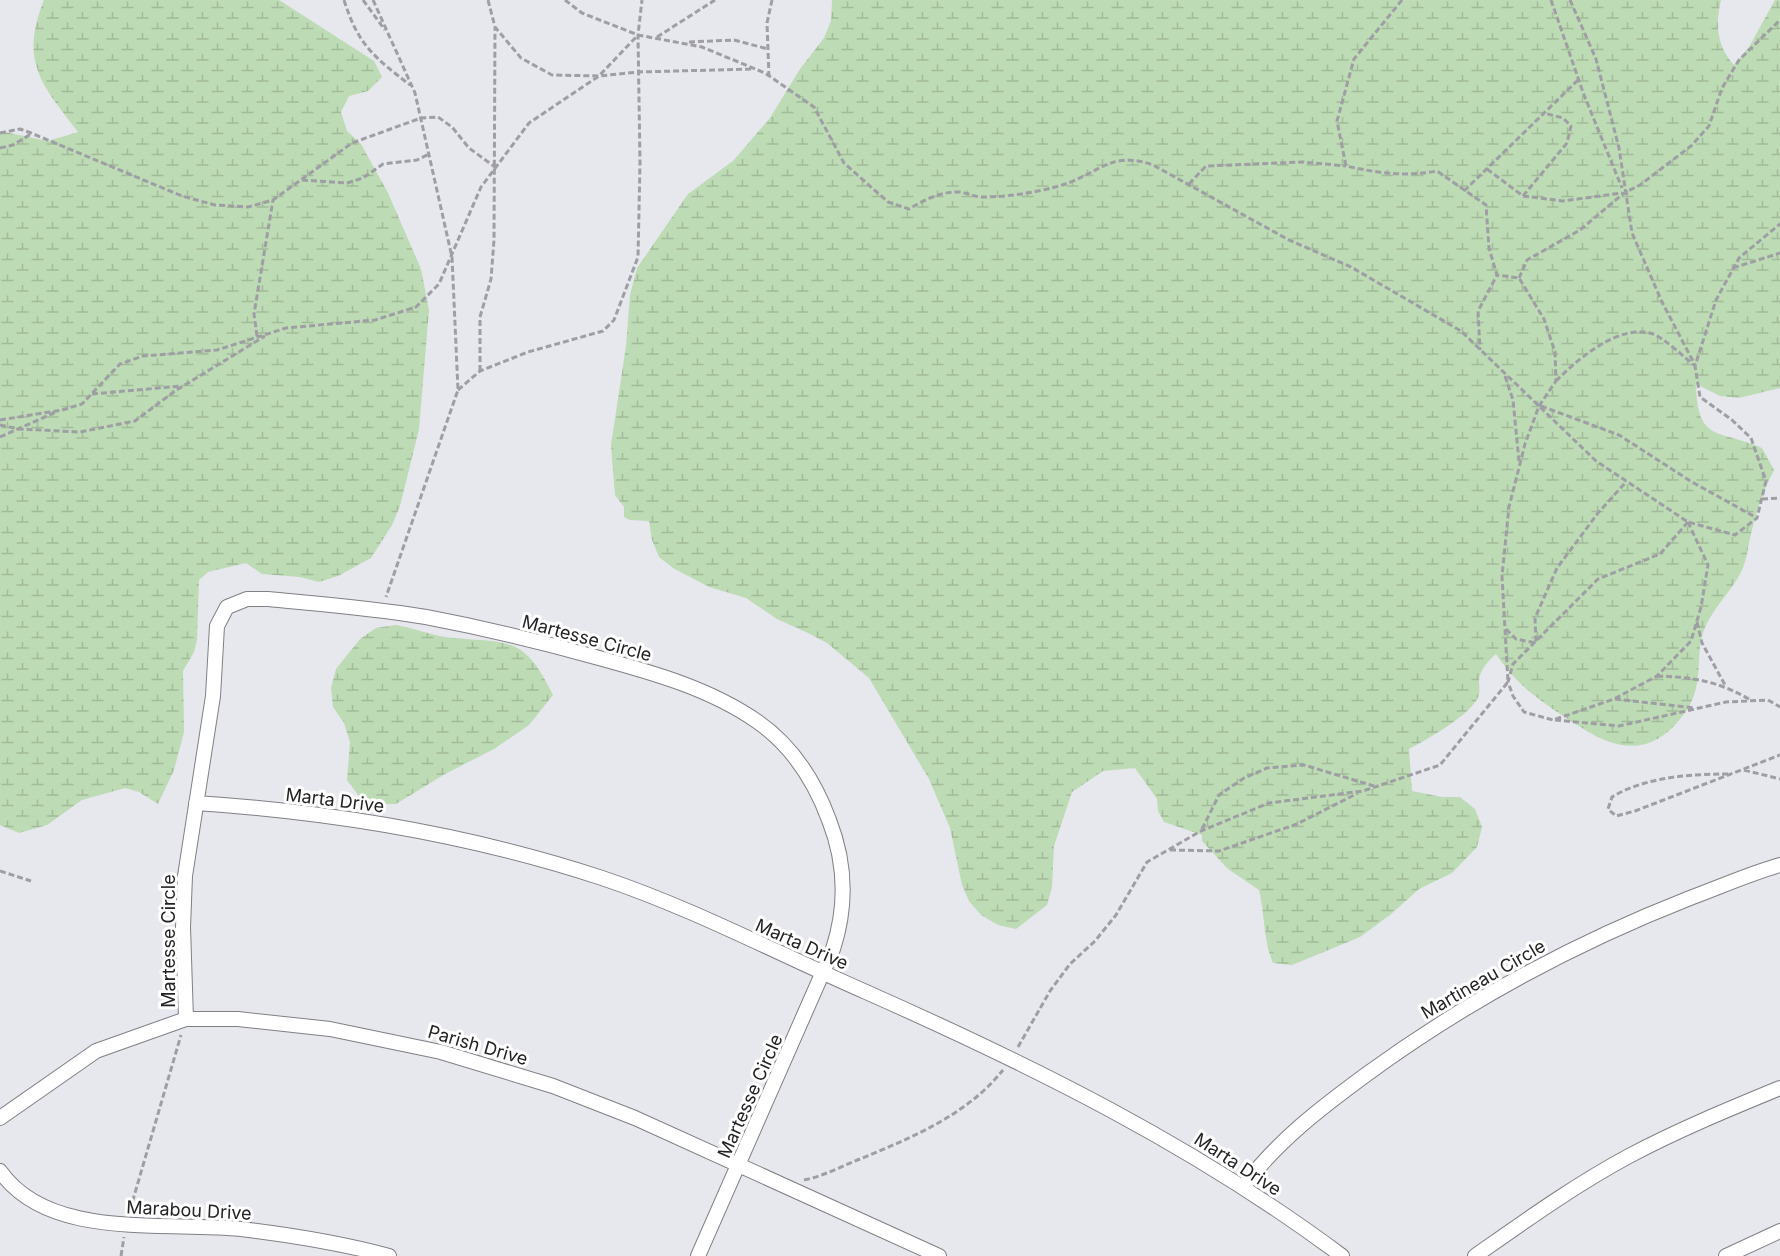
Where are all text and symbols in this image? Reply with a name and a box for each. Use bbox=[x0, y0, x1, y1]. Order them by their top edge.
street label: Martesse Circle bbox=[520, 611, 654, 665]
street label: Marta Drive bbox=[284, 784, 386, 816]
street label: Martesse Circle bbox=[158, 874, 179, 1008]
street label: Marta Drive bbox=[752, 914, 852, 974]
street label: Martineau Circle bbox=[1417, 935, 1549, 1023]
street label: Parish Drive bbox=[426, 1021, 530, 1069]
street label: Martesse Circle bbox=[713, 1031, 787, 1161]
street label: Marta Drive bbox=[1191, 1128, 1285, 1200]
street label: Marabou Drive bbox=[126, 1196, 252, 1224]

